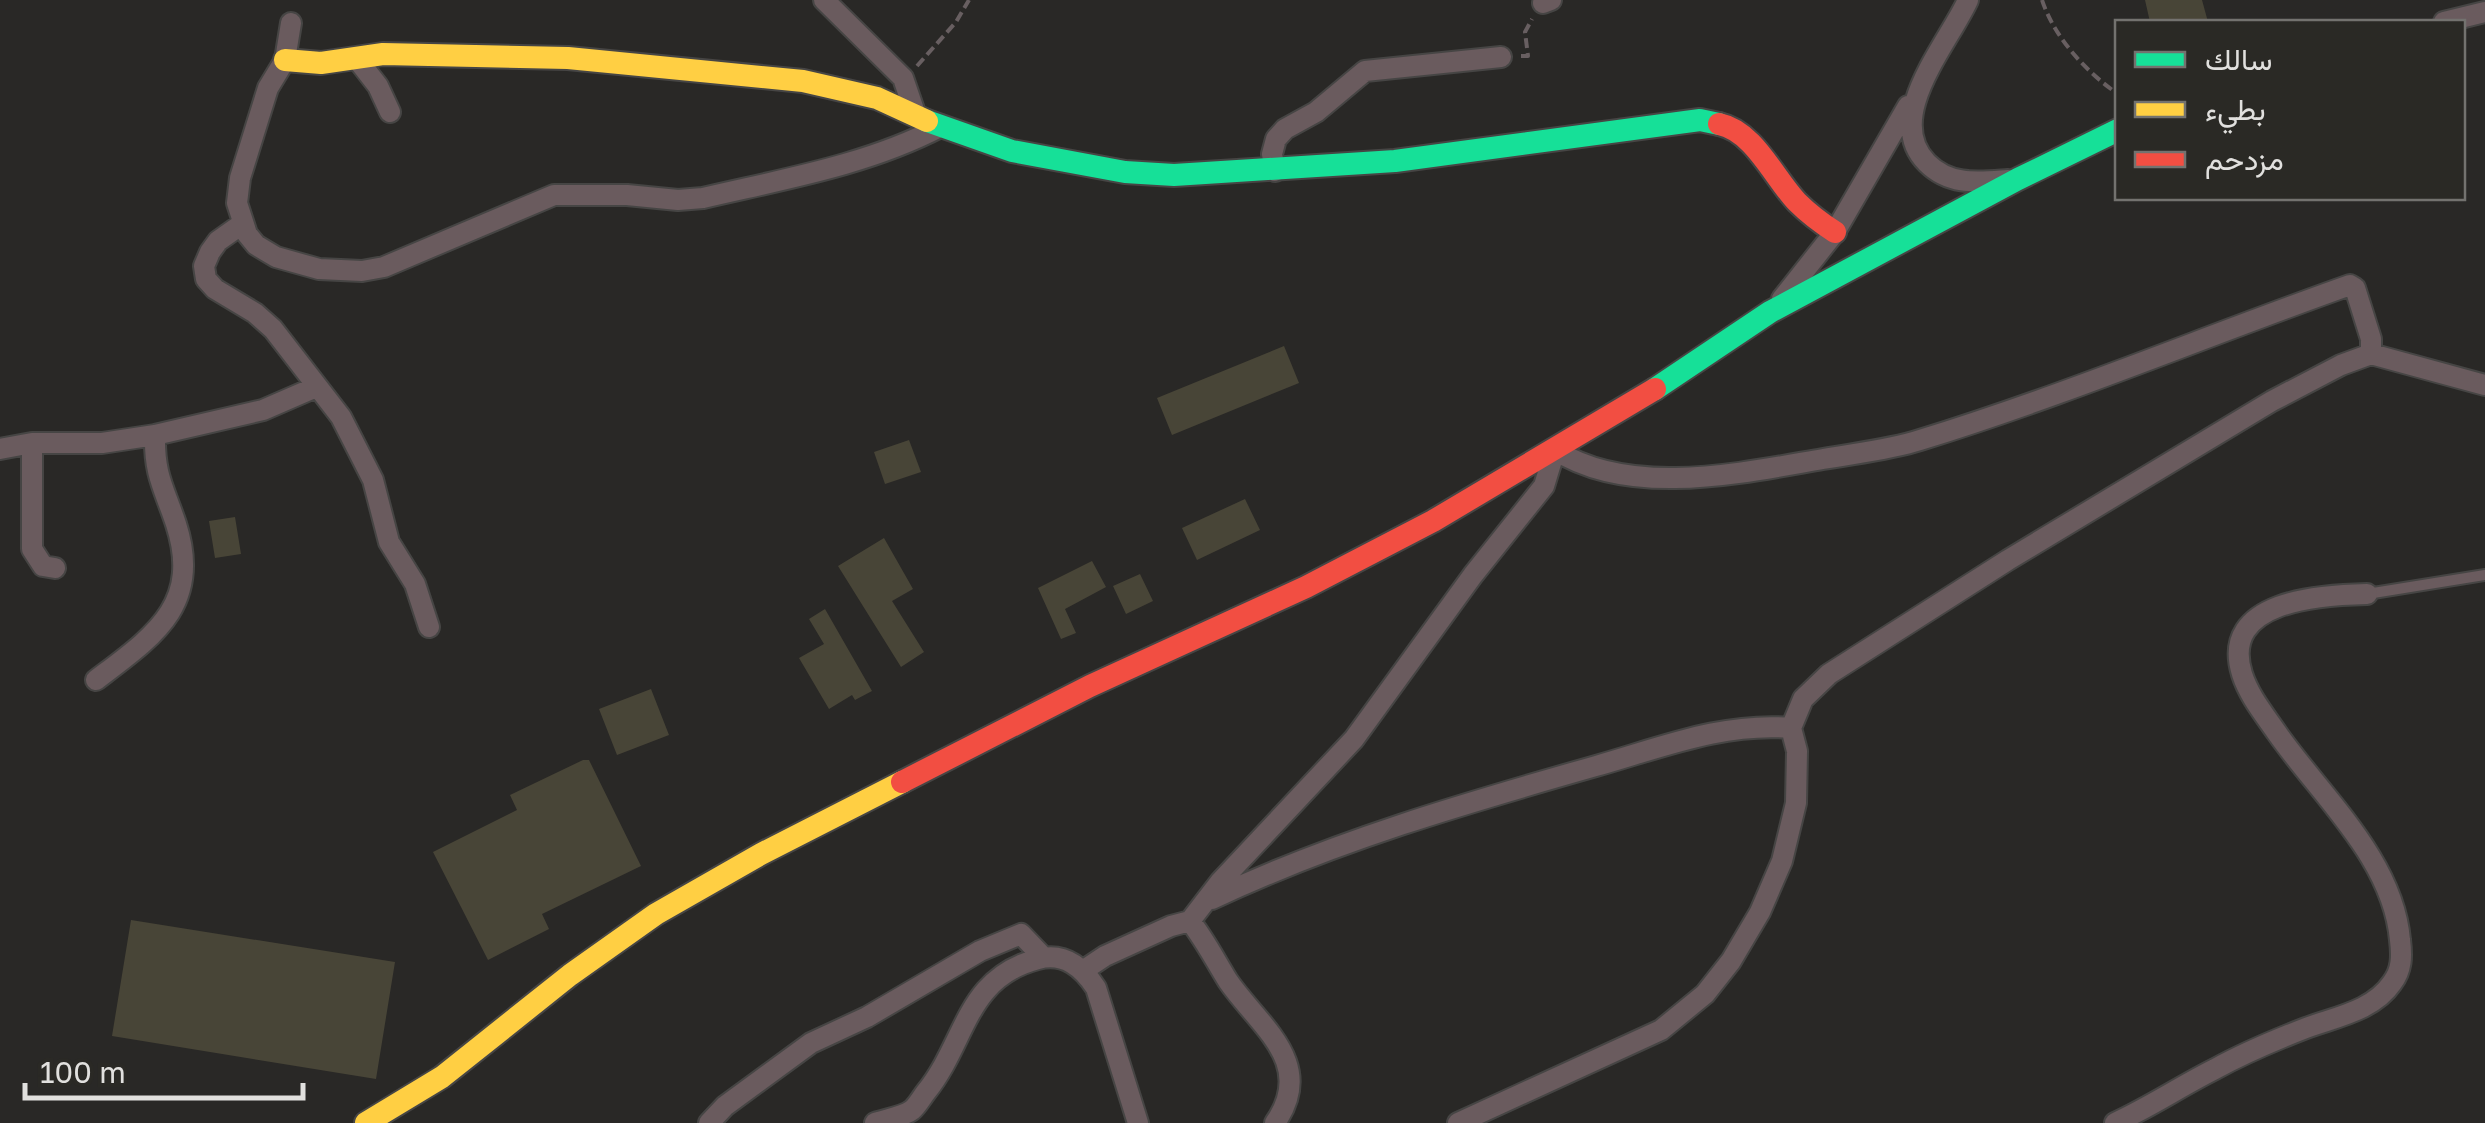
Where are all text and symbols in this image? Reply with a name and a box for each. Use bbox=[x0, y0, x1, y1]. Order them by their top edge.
legend bbox=[2115, 20, 2465, 200]
text: سالك bbox=[2205, 41, 2272, 77]
text: بطيء bbox=[2205, 91, 2266, 134]
text: مزدحم bbox=[2205, 141, 2284, 179]
scale bar bbox=[25, 1038, 302, 1100]
text: 100 m bbox=[40, 1054, 126, 1090]

